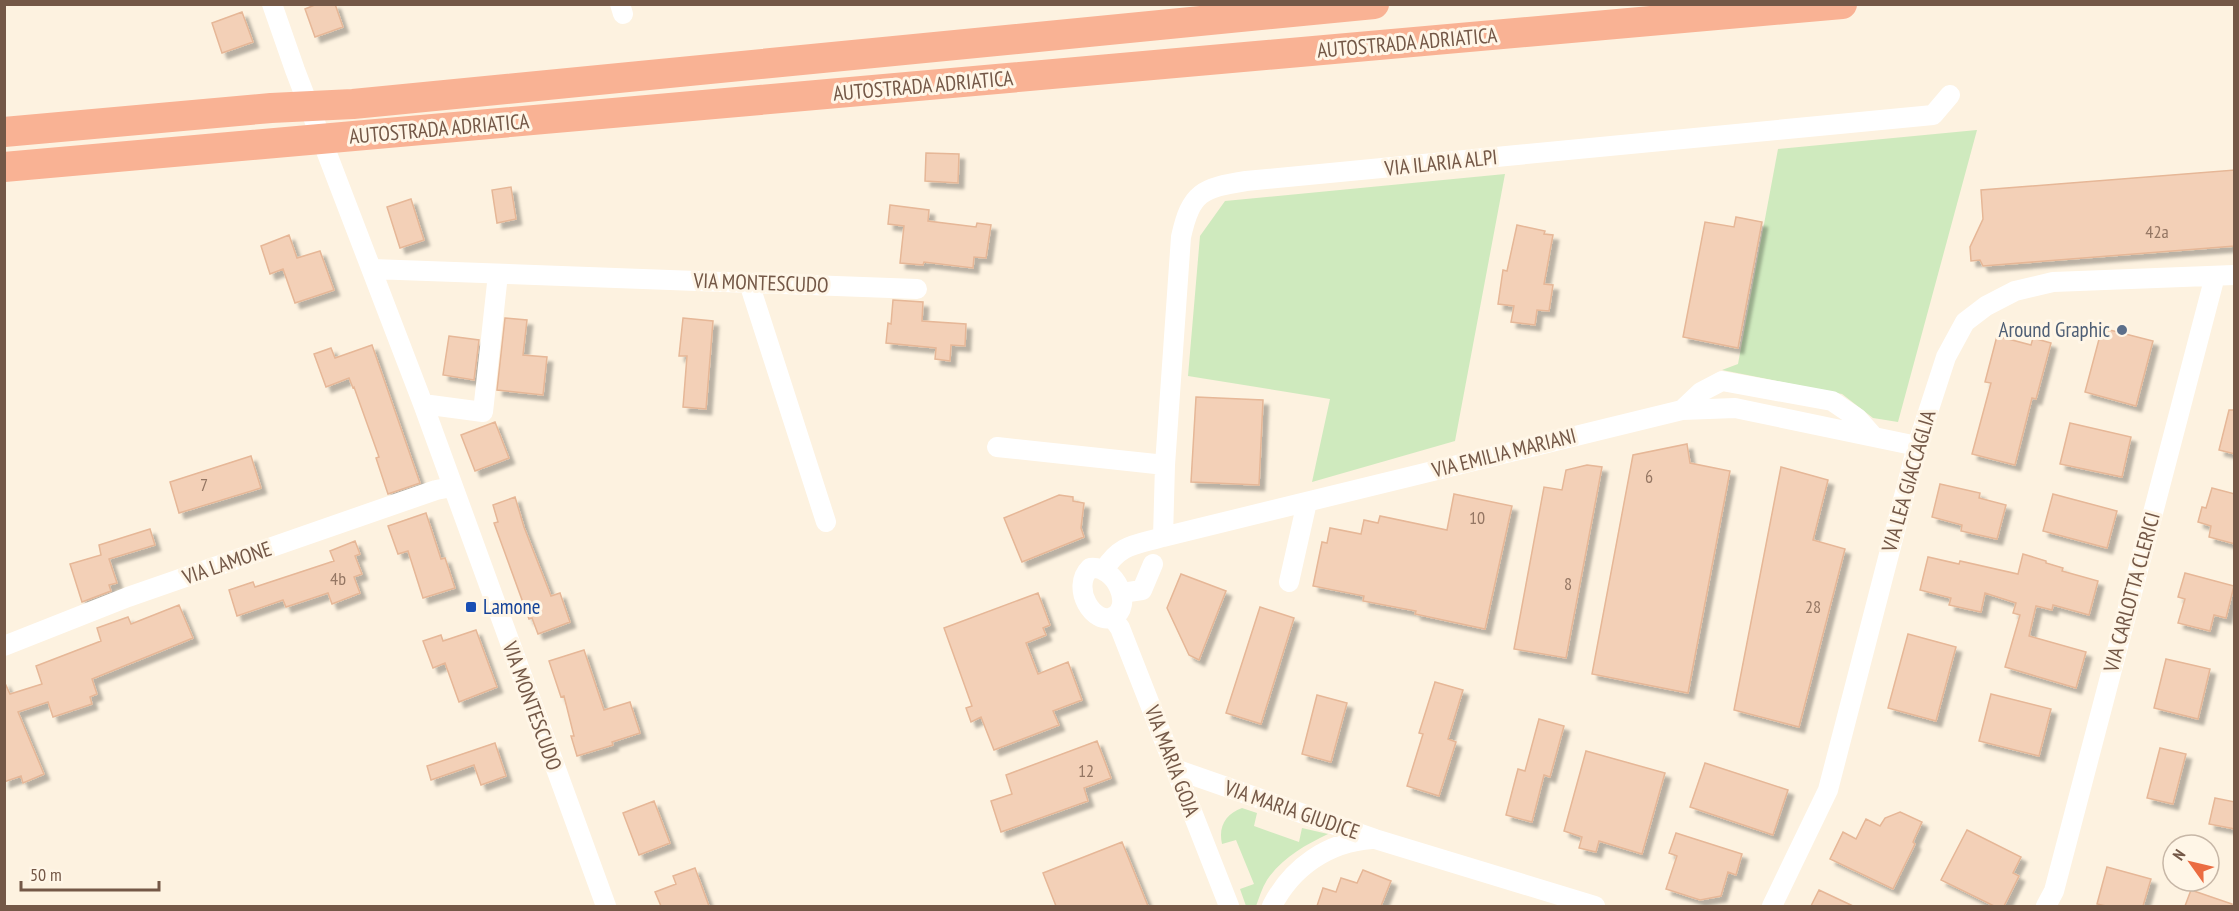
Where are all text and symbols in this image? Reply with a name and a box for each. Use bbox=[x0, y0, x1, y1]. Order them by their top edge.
street label: AUTOSTRADA ADRIATICA bbox=[1316, 21, 1498, 64]
street label: AUTOSTRADA ADRIATICA bbox=[832, 64, 1014, 107]
street label: AUTOSTRADA ADRIATICA bbox=[348, 107, 530, 150]
street label: VIA ILARIA ALPI bbox=[1382, 143, 1499, 182]
house number: 42a bbox=[2145, 220, 2169, 243]
street label: VIA MONTESCUDO bbox=[692, 267, 829, 298]
place label: Around Graphic bbox=[1998, 316, 2111, 343]
marker: Around Graphic bbox=[2115, 323, 2129, 337]
street label: VIA LEA GIACCAGLIA bbox=[1875, 407, 1942, 556]
street label: VIA EMILIA MARIANI bbox=[1428, 422, 1579, 484]
house number: 6 bbox=[1645, 465, 1653, 488]
house number: 7 bbox=[200, 473, 208, 496]
house number: 10 bbox=[1469, 506, 1485, 529]
street label: VIA CARLOTTA CLERICI bbox=[2097, 509, 2166, 676]
street label: VIA LAMONE bbox=[178, 535, 275, 591]
house number: 4b bbox=[330, 567, 346, 590]
house number: 8 bbox=[1564, 572, 1572, 595]
place label: Lamone bbox=[483, 593, 540, 620]
house number: 28 bbox=[1805, 595, 1821, 618]
marker: Lamone bbox=[464, 600, 478, 614]
street label: VIA MONTESCUDO bbox=[496, 637, 568, 774]
street label: VIA MARIA GOJA bbox=[1139, 700, 1206, 820]
house number: 12 bbox=[1078, 759, 1094, 782]
street label: VIA MARIA GIUDICE bbox=[1220, 773, 1363, 845]
north arrow bbox=[2161, 833, 2221, 893]
text: N bbox=[2168, 845, 2189, 864]
scale bar bbox=[21, 854, 159, 892]
text: 50 m bbox=[30, 863, 62, 886]

